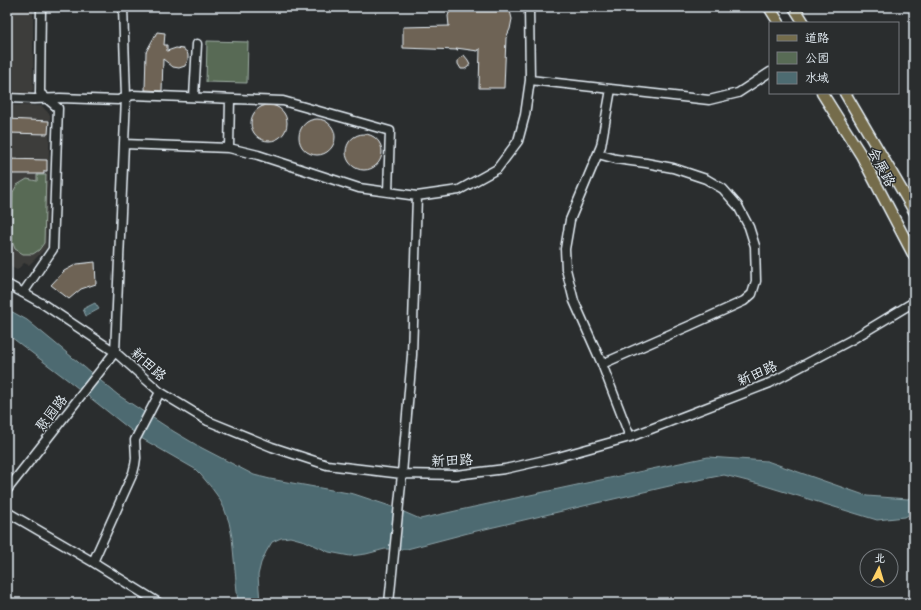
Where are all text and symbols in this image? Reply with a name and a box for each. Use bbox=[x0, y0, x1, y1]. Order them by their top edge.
legend bbox=[769, 22, 899, 94]
text: 道路 bbox=[805, 30, 829, 45]
text: 公园 bbox=[805, 50, 829, 65]
text: 水域 bbox=[805, 70, 829, 85]
street label: 会展路 bbox=[864, 144, 900, 190]
street label: 新田路 bbox=[127, 343, 171, 385]
street label: 新田路 bbox=[734, 356, 780, 390]
street label: 聚园路 bbox=[31, 391, 71, 435]
street label: 新田路 bbox=[431, 450, 473, 470]
north arrow bbox=[859, 548, 899, 588]
text: 北 bbox=[874, 551, 886, 565]

